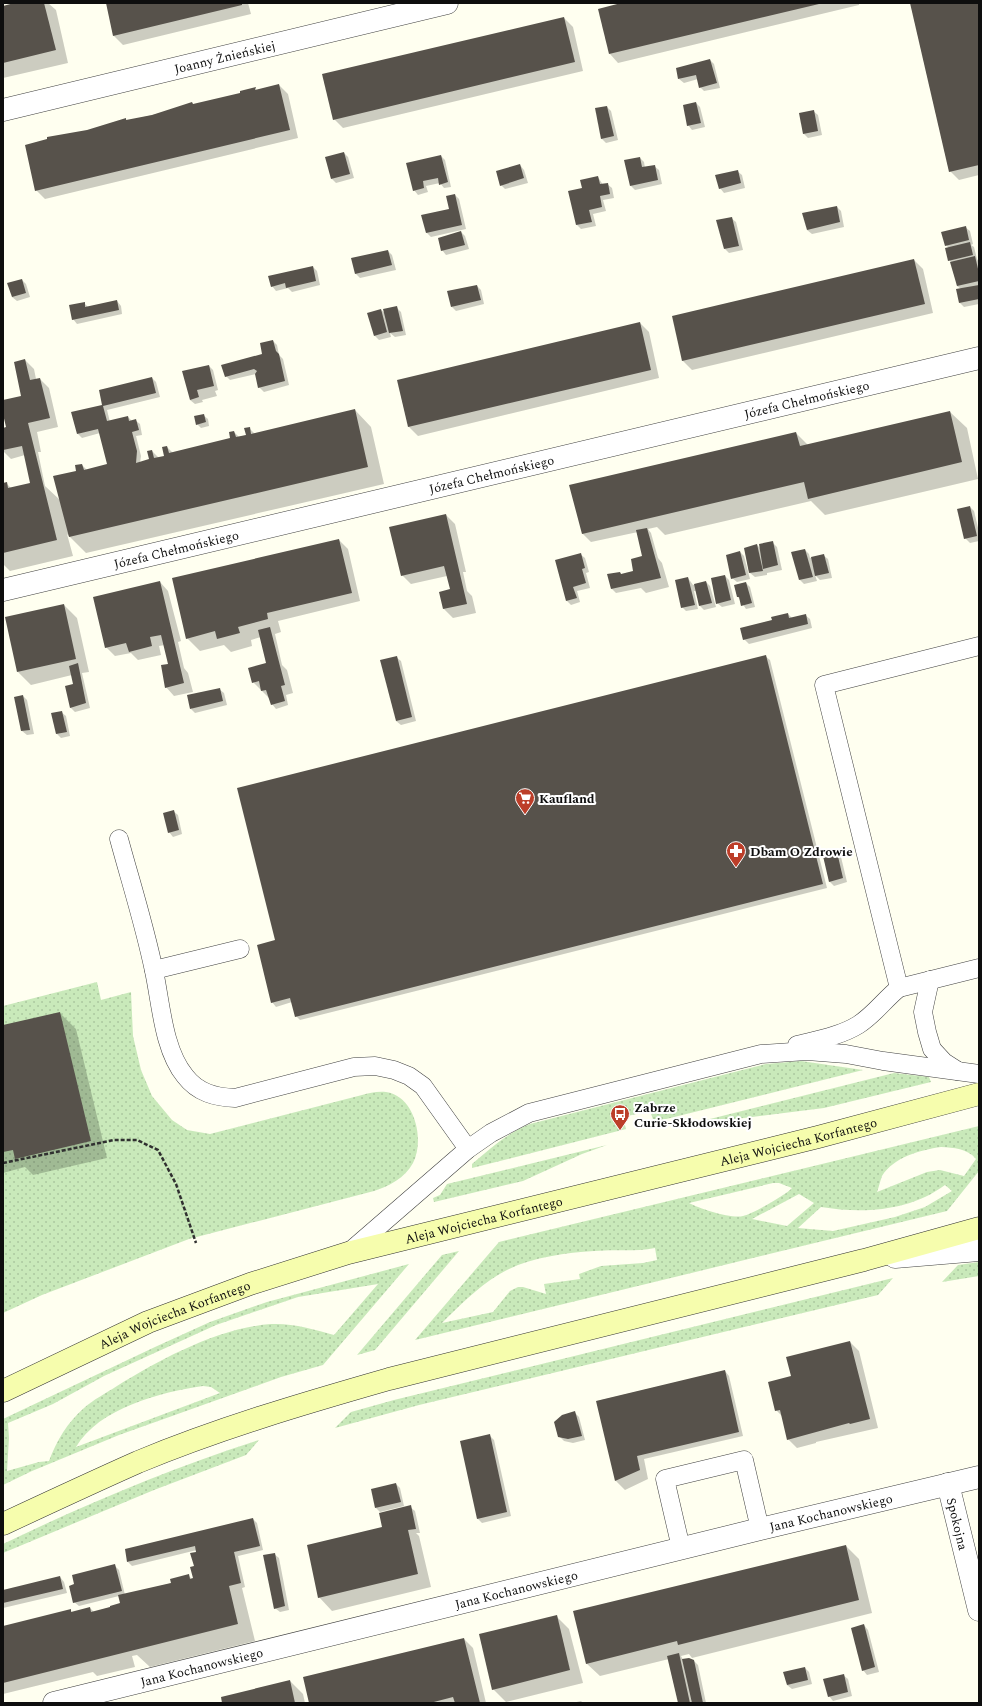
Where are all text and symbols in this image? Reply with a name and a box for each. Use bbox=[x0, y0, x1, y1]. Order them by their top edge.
street label: Joanny Żnieńskiej bbox=[172, 36, 278, 79]
street label: Józefa Chełmońskiego bbox=[742, 375, 871, 424]
street label: Józefa Chełmońskiego bbox=[427, 450, 556, 499]
street label: Józefa Chełmońskiego bbox=[112, 525, 241, 574]
supermarket icon: Kaufland bbox=[514, 787, 536, 815]
place label: Kaufland bbox=[539, 789, 595, 809]
pharmacy icon: Dbam O Zdrowie bbox=[725, 840, 747, 868]
place label: Dbam O Zdrowie bbox=[750, 842, 853, 862]
place label: Zabrze Curie-Skłodowskiej bbox=[634, 1098, 752, 1133]
bus stop icon: Zabrze Curie-Skłodowskiej bbox=[609, 1103, 631, 1131]
street label: Aleja Wojciecha Korfantego bbox=[718, 1113, 879, 1172]
street label: Aleja Wojciecha Korfantego bbox=[403, 1191, 565, 1250]
street label: Aleja Wojciecha Korfantego bbox=[96, 1276, 253, 1355]
street label: Jana Kochanowskiego bbox=[768, 1489, 895, 1537]
street label: Spokojna bbox=[941, 1496, 973, 1553]
street label: Jana Kochanowskiego bbox=[453, 1565, 580, 1615]
street label: Jana Kochanowskiego bbox=[138, 1643, 265, 1692]

